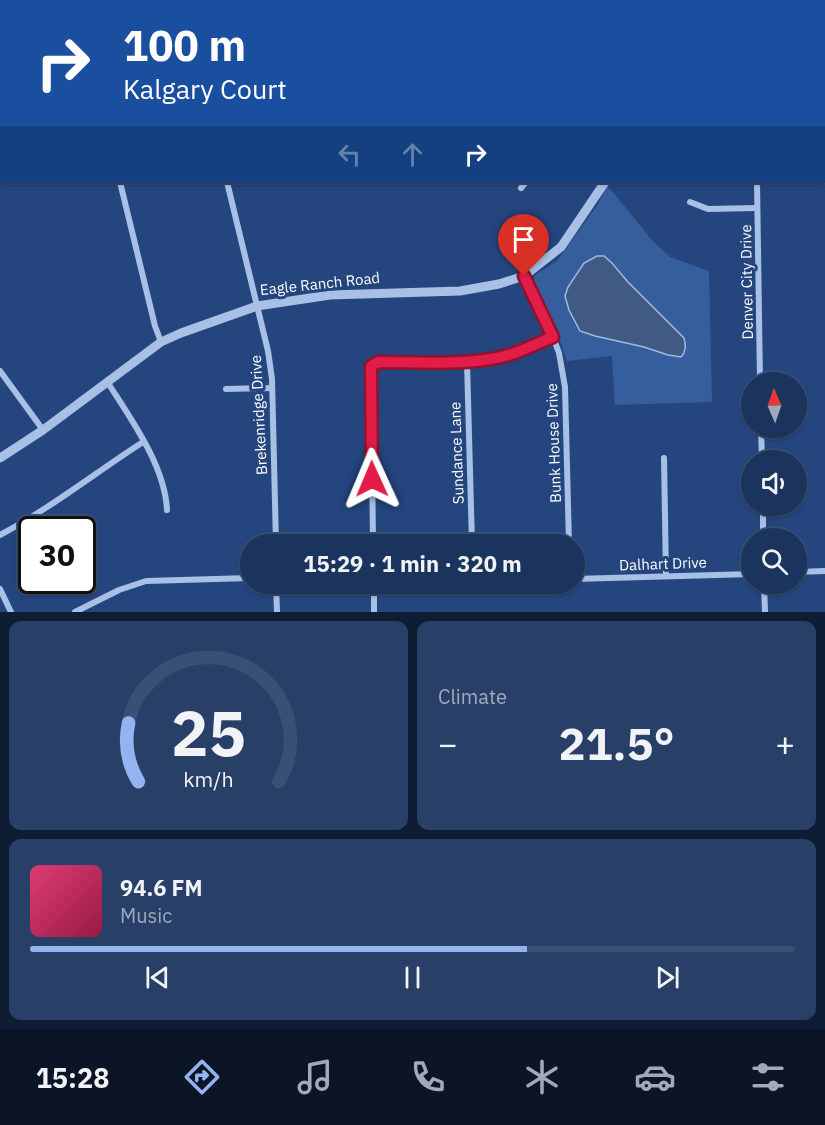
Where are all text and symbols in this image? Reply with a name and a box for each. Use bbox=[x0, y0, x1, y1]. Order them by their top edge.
text: 100 m bbox=[123, 18, 246, 73]
icon: right bbox=[24, 24, 102, 102]
text: Kalgary Court bbox=[123, 71, 287, 106]
icon: left bbox=[333, 138, 366, 171]
icon: ahead bbox=[396, 138, 429, 171]
icon: right bbox=[459, 138, 492, 171]
pin bbox=[498, 214, 549, 276]
icon: arrive bbox=[507, 223, 540, 256]
street label: Denver City Drive bbox=[736, 224, 757, 340]
street label: Eagle Ranch Road bbox=[259, 268, 381, 299]
street label: Brekenridge Drive bbox=[246, 354, 271, 476]
north arrow bbox=[741, 372, 807, 438]
map controls bbox=[741, 372, 807, 594]
street label: Bunk House Drive bbox=[542, 383, 565, 503]
street label: Sundance Lane bbox=[445, 401, 468, 505]
position arrow bbox=[340, 447, 404, 511]
button: sound bbox=[741, 450, 807, 516]
speed limit sign: 30 bbox=[18, 516, 96, 594]
button: search bbox=[741, 528, 807, 594]
text: 15:29 · 1 min · 320 m bbox=[303, 549, 522, 578]
street label: Dalhart Drive bbox=[619, 552, 707, 575]
text: Climate bbox=[438, 683, 507, 710]
text: 25 bbox=[171, 692, 246, 773]
text: 21.5° bbox=[558, 714, 675, 772]
text: − bbox=[438, 722, 458, 765]
text: + bbox=[775, 722, 795, 765]
text: km/h bbox=[183, 766, 234, 794]
text: 94.6 FM bbox=[120, 873, 203, 902]
text: Music bbox=[120, 902, 172, 929]
icon: previous bbox=[141, 961, 174, 994]
icon: pause bbox=[396, 961, 429, 994]
icon: next bbox=[651, 961, 684, 994]
icon: directions bbox=[181, 1056, 223, 1098]
icon: music bbox=[294, 1056, 336, 1098]
icon: phone bbox=[407, 1056, 449, 1098]
icon: climate bbox=[521, 1056, 563, 1098]
icon: car bbox=[634, 1056, 676, 1098]
icon: filters bbox=[747, 1056, 789, 1098]
text: 15:28 bbox=[36, 1060, 109, 1095]

